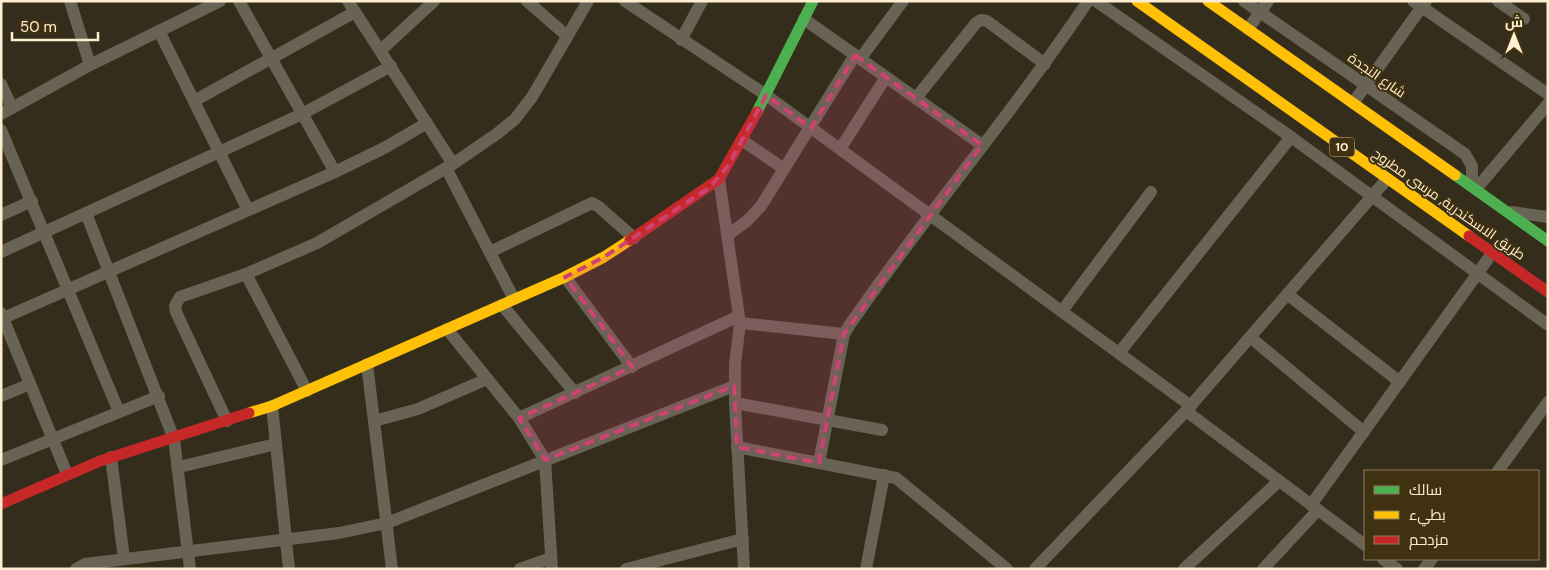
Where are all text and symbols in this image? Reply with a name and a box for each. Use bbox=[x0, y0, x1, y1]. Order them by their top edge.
scale bar bbox=[12, 10, 99, 42]
north arrow bbox=[1489, 10, 1539, 60]
text: ش bbox=[1505, 13, 1523, 31]
text: 50 m bbox=[20, 17, 57, 37]
street label: شارع النجدة bbox=[1345, 49, 1409, 101]
road number: 10 bbox=[1330, 138, 1354, 156]
street label: طريق الاسكندرية, مرسى مطروح bbox=[1369, 144, 1529, 264]
legend bbox=[1364, 470, 1539, 560]
text: سالك bbox=[1409, 480, 1442, 500]
text: بطيء bbox=[1409, 505, 1446, 527]
text: مزدحم bbox=[1409, 530, 1449, 550]

